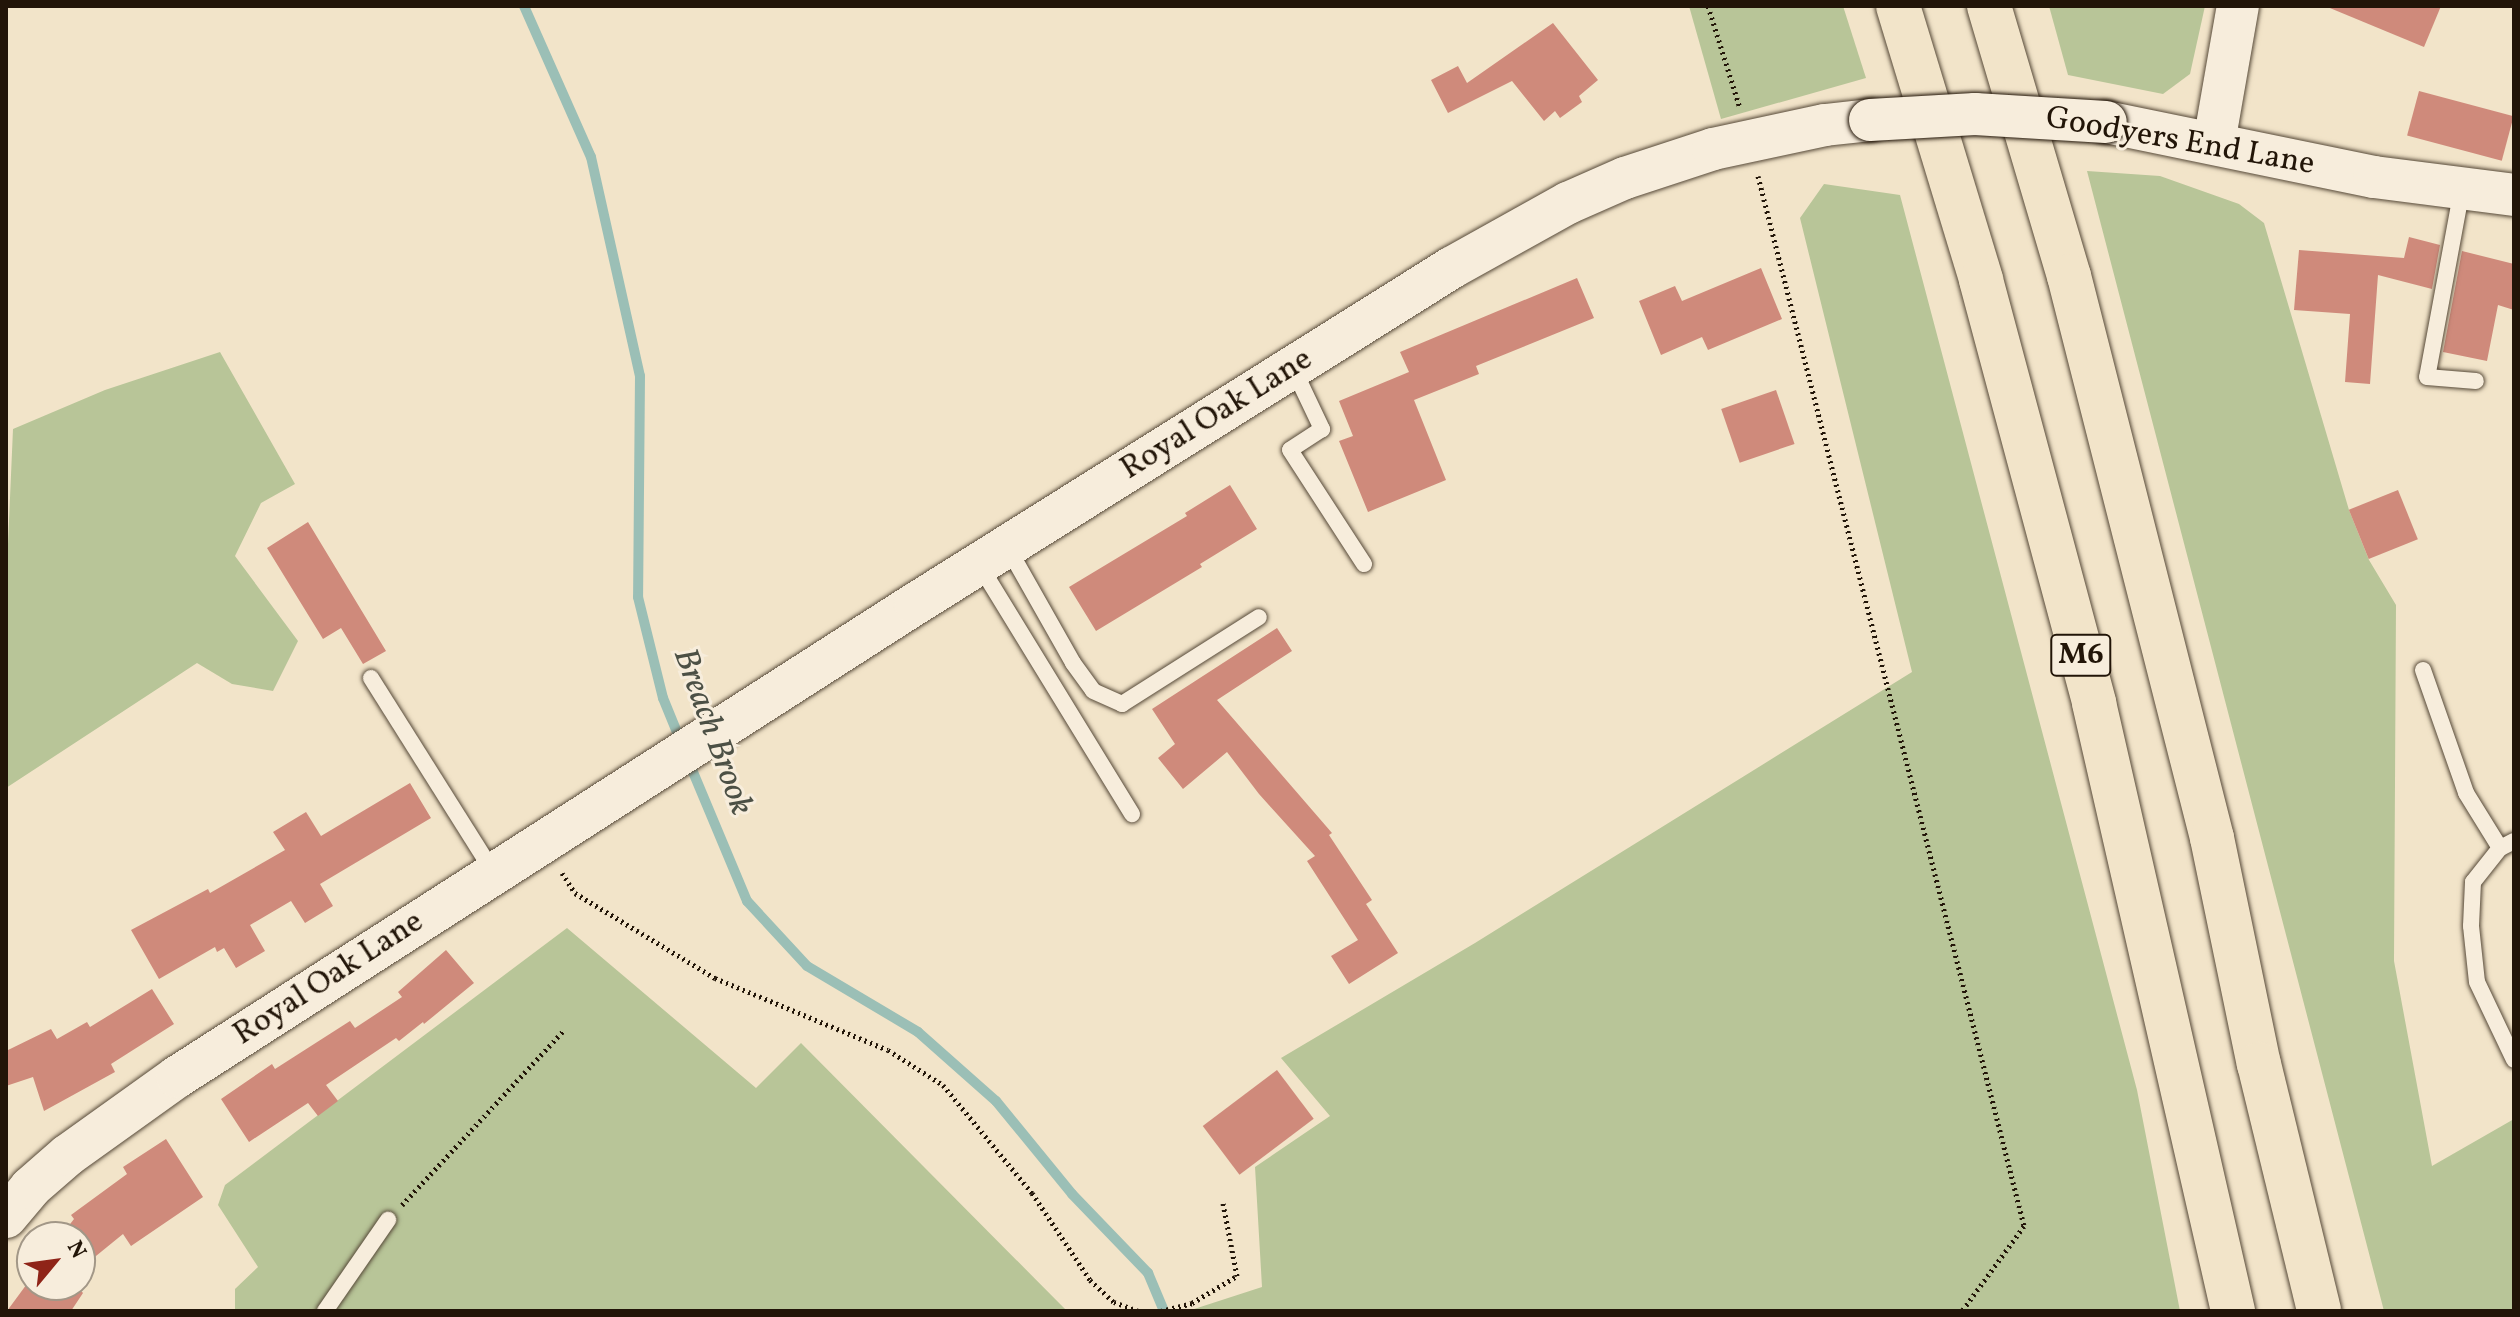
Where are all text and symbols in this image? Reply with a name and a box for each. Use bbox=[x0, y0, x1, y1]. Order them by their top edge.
street label: Goodyers End Lane bbox=[2043, 99, 2317, 185]
street label: Royal Oak Lane bbox=[1114, 341, 1320, 489]
road number: M6 bbox=[2049, 629, 2113, 681]
water label: Breach Brook bbox=[663, 643, 761, 821]
street label: Royal Oak Lane bbox=[227, 903, 431, 1055]
north arrow bbox=[16, 1221, 96, 1301]
text: N bbox=[58, 1236, 93, 1265]

